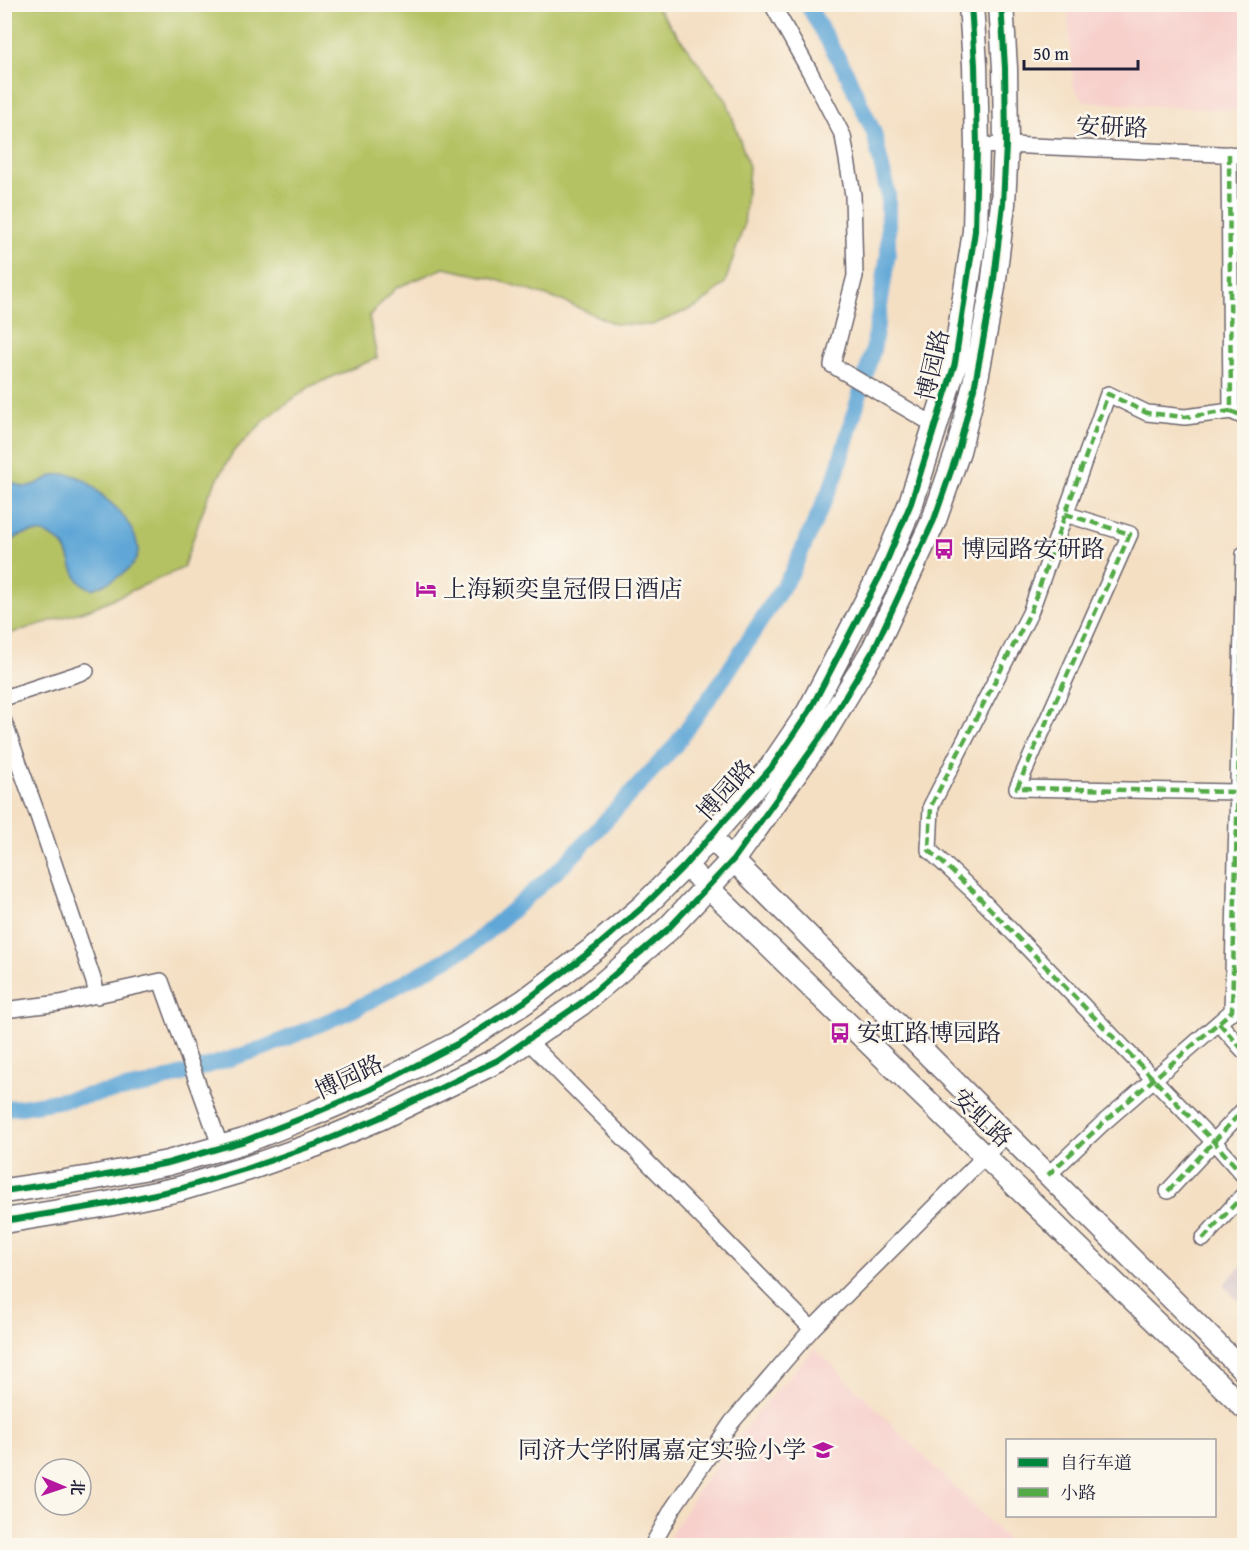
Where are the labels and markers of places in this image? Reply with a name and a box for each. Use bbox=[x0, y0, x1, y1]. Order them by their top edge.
place label: 博园路安研路 bbox=[961, 531, 1105, 566]
bus stop icon: 博园路安研路 bbox=[932, 537, 956, 561]
place label: 上海颖奕皇冠假日酒店 bbox=[443, 571, 683, 606]
hotel icon: 上海颖奕皇冠假日酒店 bbox=[414, 577, 438, 601]
place label: 安虹路博园路 bbox=[857, 1015, 1001, 1050]
bus stop icon: 安虹路博园路 bbox=[828, 1021, 852, 1045]
place label: 同济大学附属嘉定实验小学 bbox=[518, 1432, 806, 1467]
school or university icon: 同济大学附属嘉定实验小学 bbox=[811, 1438, 835, 1462]

